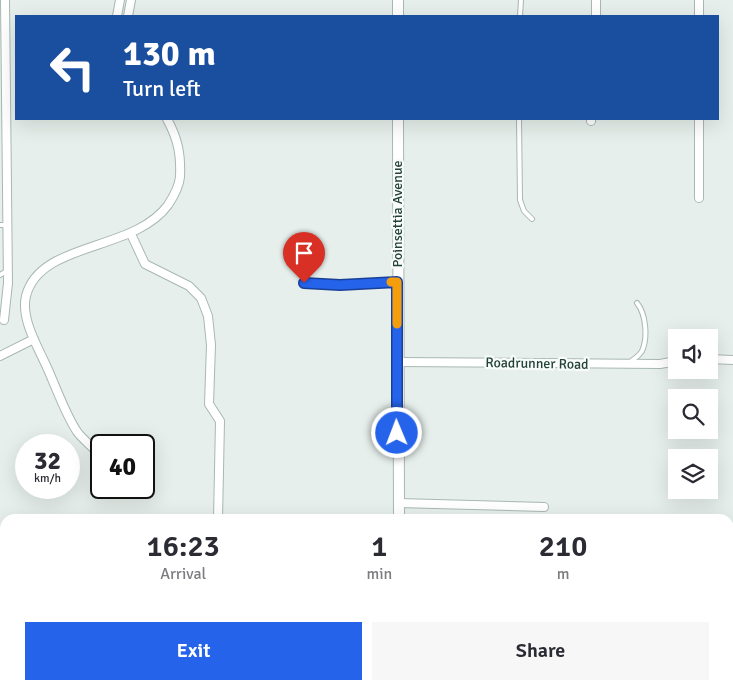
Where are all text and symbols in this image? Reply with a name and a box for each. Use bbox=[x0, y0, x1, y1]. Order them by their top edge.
text: 130 m bbox=[123, 32, 216, 75]
icon: left bbox=[40, 35, 105, 100]
text: Turn left bbox=[123, 75, 201, 102]
street label: Poinsettia Avenue bbox=[389, 160, 406, 268]
pin bbox=[283, 232, 325, 283]
icon: arrive bbox=[290, 239, 318, 267]
map controls bbox=[668, 329, 718, 499]
button: sound bbox=[668, 329, 718, 379]
street label: Roadrunner Road bbox=[485, 354, 589, 373]
button: search bbox=[668, 389, 718, 439]
position arrow bbox=[370, 406, 422, 458]
speed limit sign: 40 bbox=[90, 434, 155, 499]
text: 32 bbox=[34, 445, 61, 476]
button: layers bbox=[668, 449, 718, 499]
text: km/h bbox=[34, 471, 61, 486]
text: 16:23 bbox=[147, 528, 220, 565]
text: 1 bbox=[371, 528, 387, 565]
text: 210 bbox=[539, 528, 587, 565]
text: Arrival bbox=[160, 564, 206, 584]
text: min bbox=[366, 564, 392, 584]
text: m bbox=[557, 564, 569, 584]
button: Exit bbox=[25, 622, 362, 680]
button: Share bbox=[372, 622, 709, 680]

